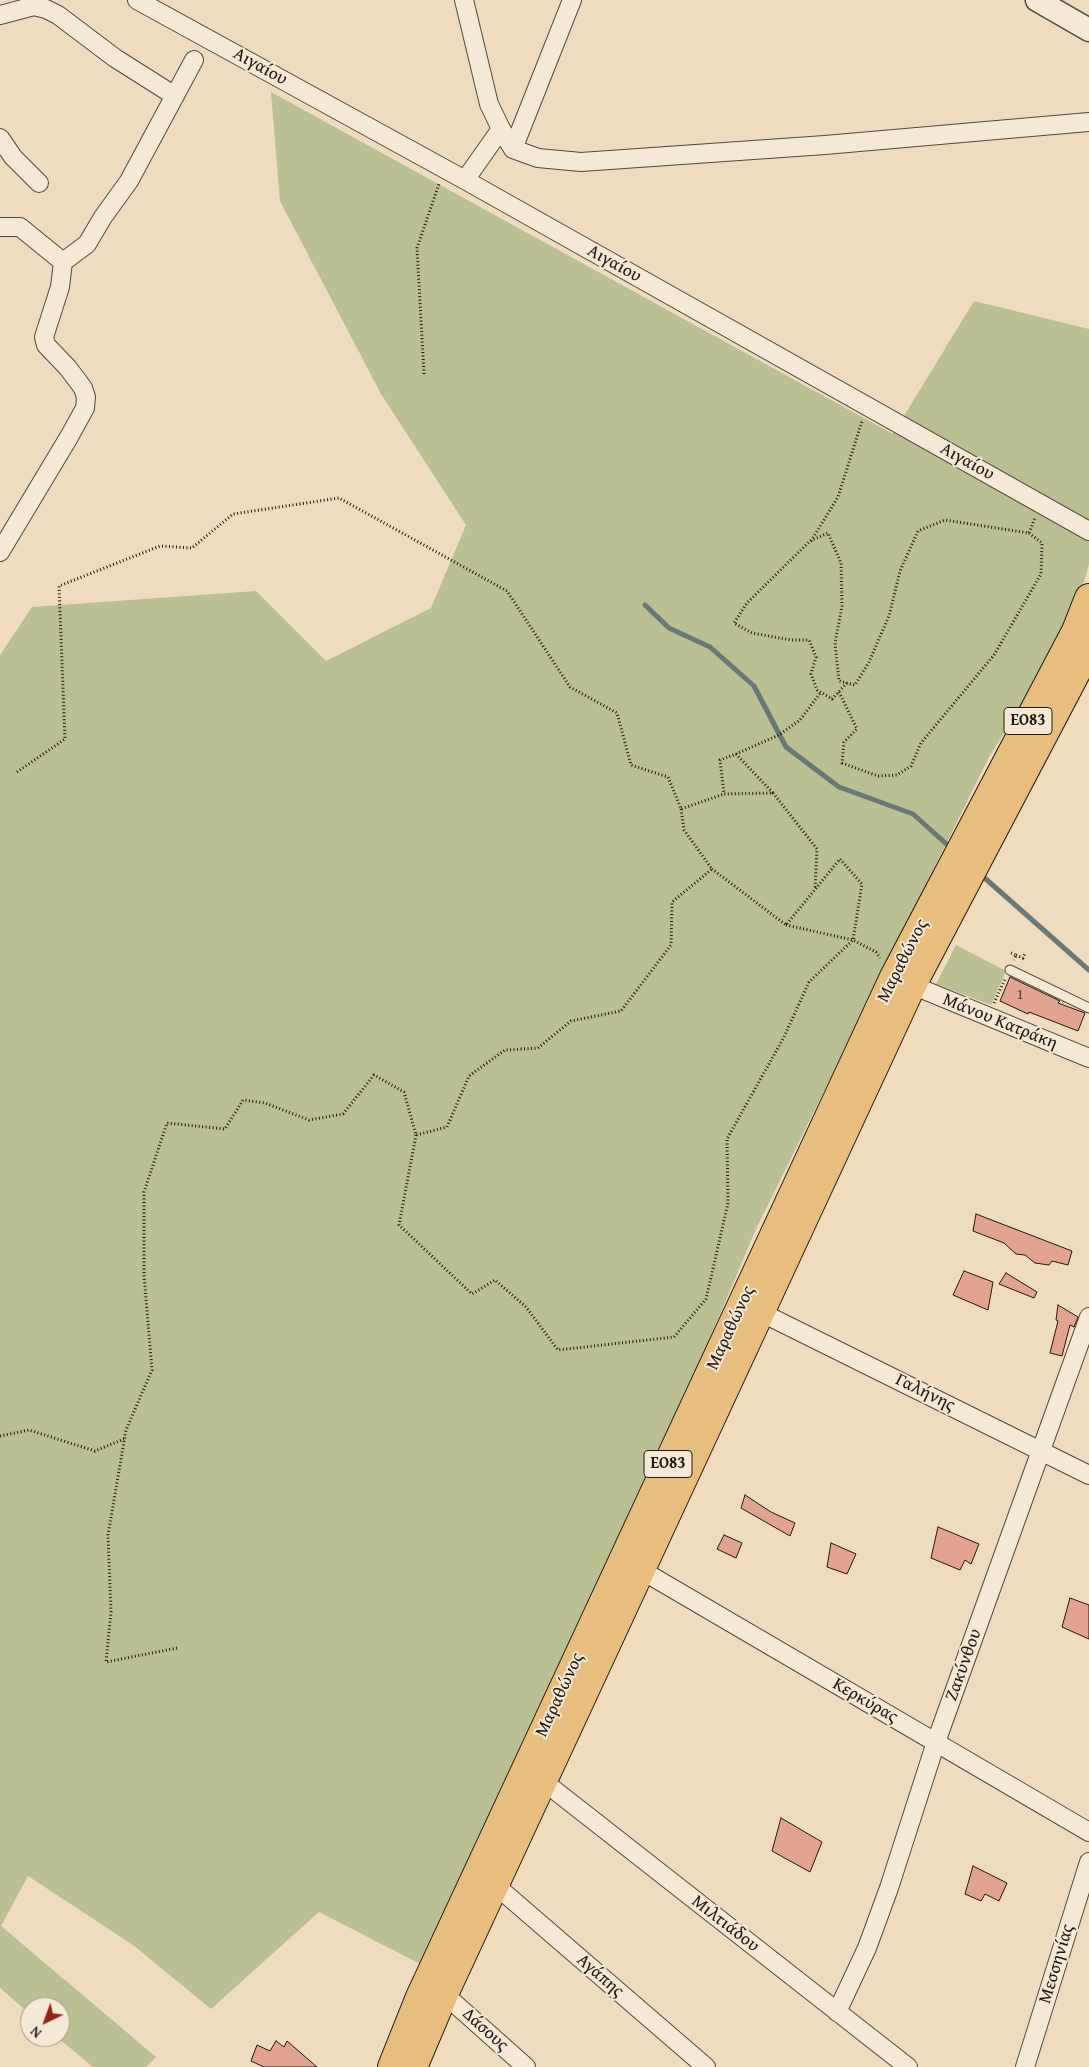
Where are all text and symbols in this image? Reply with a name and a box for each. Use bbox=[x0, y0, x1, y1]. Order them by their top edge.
street label: Αιγαίου bbox=[229, 43, 291, 91]
street label: Αιγαίου bbox=[583, 240, 645, 288]
street label: Αιγαίου bbox=[936, 438, 998, 486]
road number: ΕΟ83 bbox=[1004, 708, 1052, 734]
street label: Μαραθώνος bbox=[873, 916, 933, 1006]
house number: 1 bbox=[1016, 986, 1024, 1004]
street label: Μάνου Κατράκη bbox=[939, 989, 1061, 1055]
street label: Μαραθώνος bbox=[702, 1282, 760, 1374]
street label: Γαλήνης bbox=[892, 1369, 958, 1417]
road number: ΕΟ83 bbox=[644, 1450, 692, 1478]
street label: Ζακύνθου bbox=[941, 1626, 987, 1704]
street label: Μαραθώνος bbox=[531, 1649, 589, 1741]
street label: Κερκύρας bbox=[829, 1674, 901, 1728]
street label: Μιλτιάδου bbox=[687, 1891, 763, 1957]
street label: Μεσσηνίας bbox=[1035, 1922, 1079, 2006]
street label: Αγάπης bbox=[572, 1950, 628, 2002]
north arrow bbox=[20, 1997, 70, 2047]
street label: Δάσους bbox=[457, 2004, 513, 2056]
text: N bbox=[25, 2022, 46, 2043]

